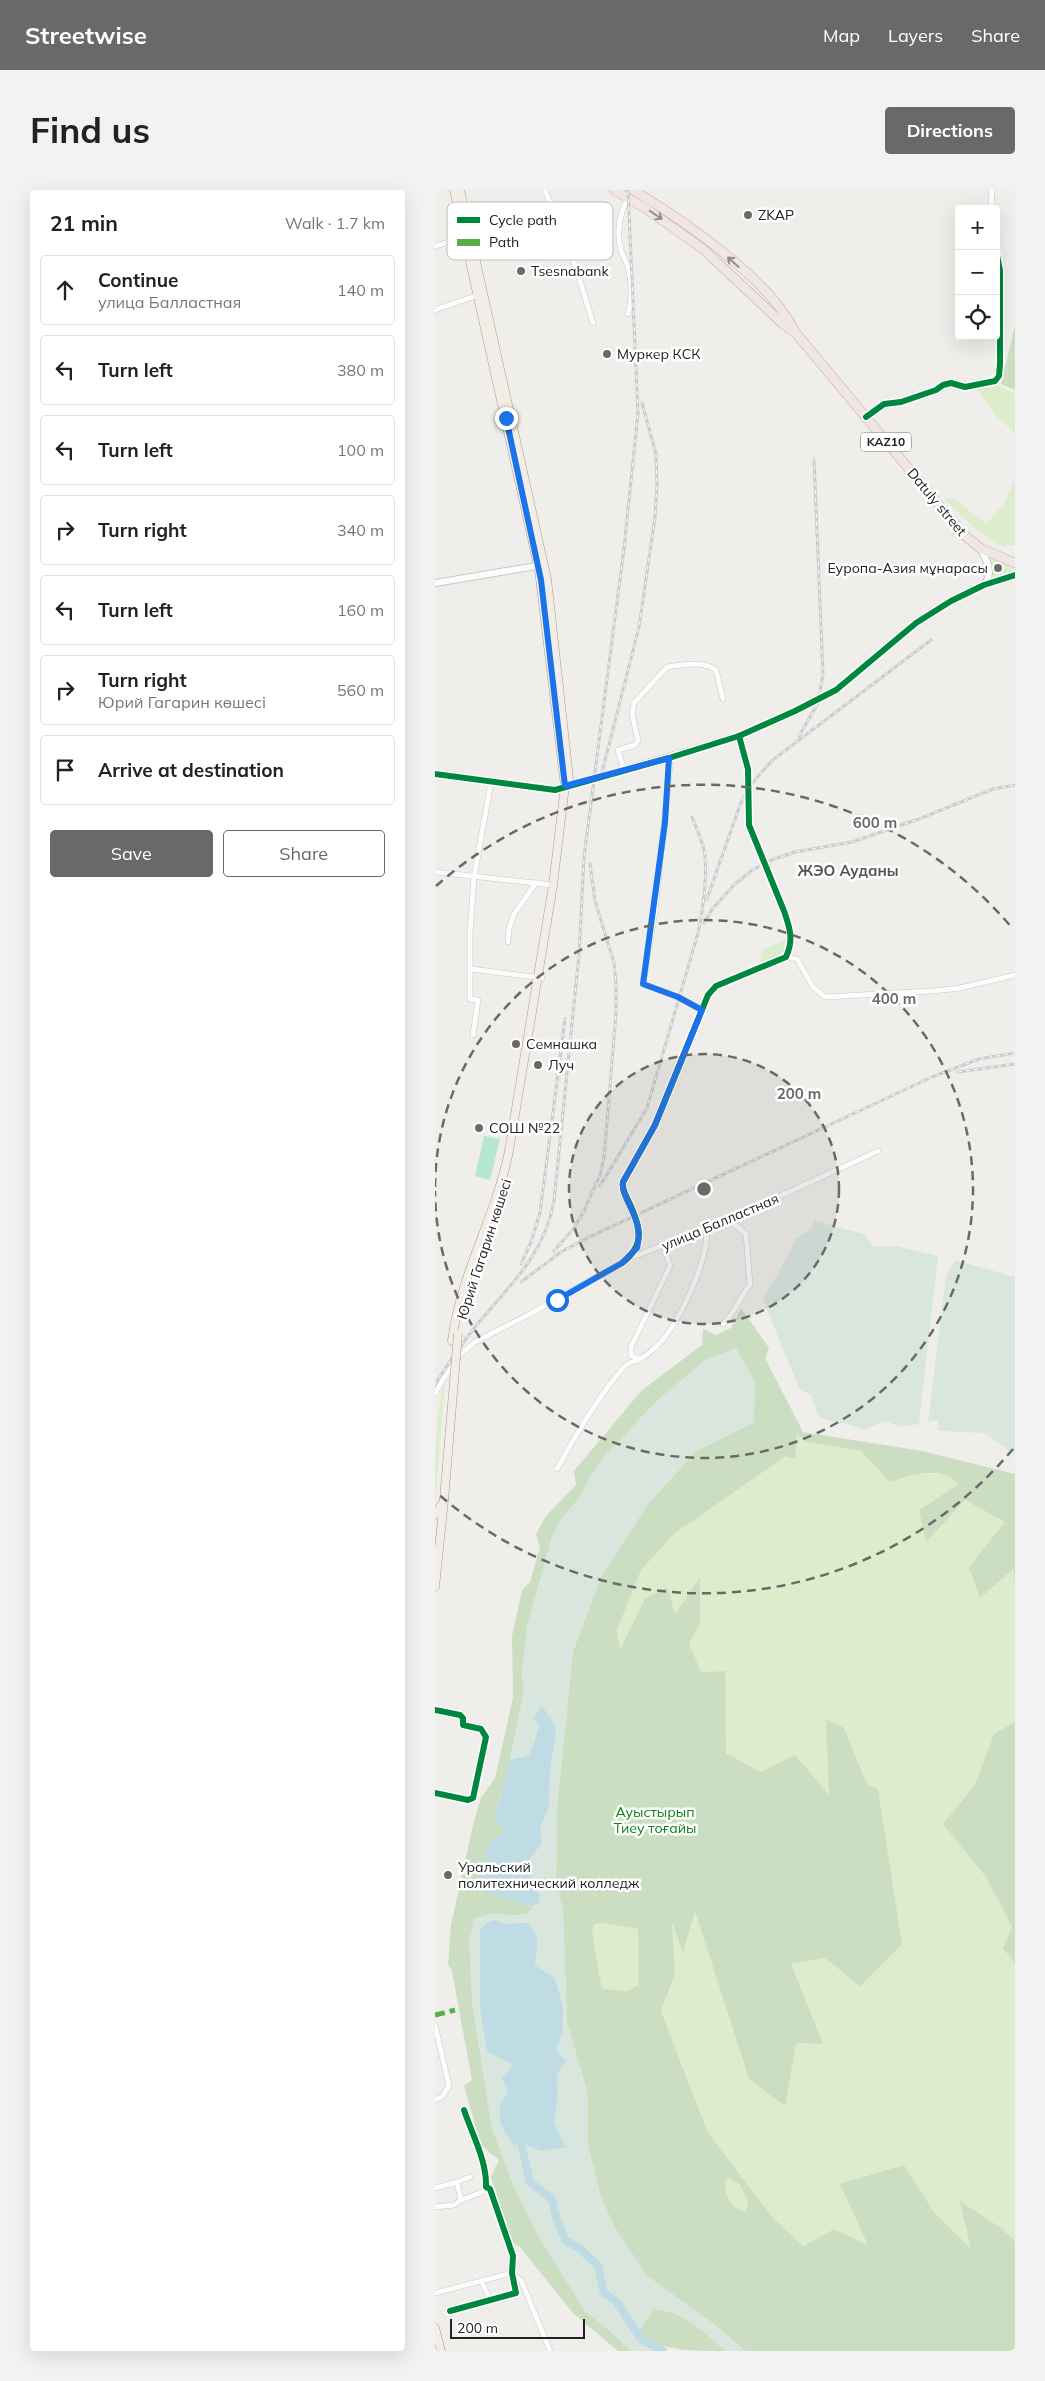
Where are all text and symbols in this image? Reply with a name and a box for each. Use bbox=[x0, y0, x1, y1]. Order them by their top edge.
text: Streetwise bbox=[25, 20, 147, 50]
text: Map bbox=[823, 24, 860, 47]
text: Layers bbox=[888, 24, 943, 47]
text: Share bbox=[971, 24, 1020, 47]
button: Directions bbox=[885, 107, 1015, 154]
text: Find us bbox=[30, 108, 150, 152]
legend bbox=[447, 202, 613, 260]
map controls bbox=[955, 205, 1000, 340]
button: + bbox=[955, 205, 1000, 250]
place label: ZKAP bbox=[758, 206, 794, 224]
marker: ZKAP bbox=[742, 209, 754, 221]
text: 21 min bbox=[50, 210, 118, 236]
one-way arrow bbox=[649, 210, 663, 220]
text: Cycle path bbox=[489, 211, 557, 229]
text: Walk · 1.7 km bbox=[285, 213, 385, 233]
text: Path bbox=[489, 233, 519, 251]
button: − bbox=[955, 250, 1000, 295]
one-way arrow bbox=[727, 256, 740, 268]
place label: Tsesnabank bbox=[531, 262, 609, 280]
marker: Tsesnabank bbox=[515, 265, 527, 277]
text: Continue bbox=[98, 268, 178, 292]
icon: ahead bbox=[51, 276, 79, 304]
text: 140 m bbox=[337, 280, 384, 300]
text: улица Балластная bbox=[98, 292, 241, 312]
button: locate bbox=[955, 295, 1000, 340]
place label: Муркер КСК bbox=[617, 345, 701, 363]
marker: Муркер КСК bbox=[601, 348, 613, 360]
icon: left bbox=[51, 356, 79, 384]
text: Turn left bbox=[98, 358, 173, 382]
text: 380 m bbox=[337, 360, 384, 380]
route end bbox=[495, 407, 518, 430]
road number: KAZ10 bbox=[861, 432, 911, 452]
icon: left bbox=[51, 436, 79, 464]
text: Turn left bbox=[98, 438, 173, 462]
text: 100 m bbox=[337, 440, 384, 460]
street label: Datuly street bbox=[903, 464, 971, 540]
icon: right bbox=[51, 516, 79, 544]
text: Turn right bbox=[98, 518, 187, 542]
text: 340 m bbox=[337, 520, 384, 540]
place label: Еуропа-Азия мұнарасы bbox=[827, 559, 988, 577]
marker: Еуропа-Азия мұнарасы bbox=[992, 562, 1004, 574]
icon: left bbox=[51, 596, 79, 624]
text: Turn left bbox=[98, 598, 173, 622]
text: 160 m bbox=[337, 600, 384, 620]
text: Turn right bbox=[98, 668, 187, 692]
icon: right bbox=[51, 676, 79, 704]
text: 560 m bbox=[337, 680, 384, 700]
text: Юрий Гагарин көшесі bbox=[98, 692, 266, 712]
icon: arrive bbox=[51, 756, 79, 784]
text: Arrive at destination bbox=[98, 758, 284, 782]
text: 600 m bbox=[853, 813, 897, 832]
button: Save bbox=[50, 830, 213, 877]
button: Share bbox=[223, 830, 385, 877]
district label: ЖЭО Ауданы bbox=[797, 861, 899, 880]
text: 400 m bbox=[872, 989, 916, 1008]
place label: Семнашка bbox=[526, 1035, 597, 1053]
marker: Семнашка bbox=[510, 1038, 522, 1050]
place label: Луч bbox=[548, 1056, 574, 1074]
marker: Луч bbox=[532, 1059, 544, 1071]
text: 200 m bbox=[777, 1084, 821, 1103]
place label: СОШ №22 bbox=[489, 1119, 560, 1137]
marker: СОШ №22 bbox=[473, 1122, 485, 1134]
street label: Юрий Гагарин көшесі bbox=[453, 1176, 515, 1322]
centre of rings bbox=[695, 1180, 713, 1198]
street label: улица Балластная bbox=[659, 1189, 781, 1255]
route start bbox=[546, 1289, 569, 1312]
park label: Ауыстырып Тиеу тоғайы bbox=[614, 1803, 696, 1837]
place label: Уральский политехнический колледж bbox=[457, 1858, 640, 1892]
marker: Уральский политехнический колледж bbox=[442, 1869, 454, 1881]
scale bar bbox=[450, 2316, 585, 2339]
text: 200 m bbox=[457, 2319, 498, 2337]

